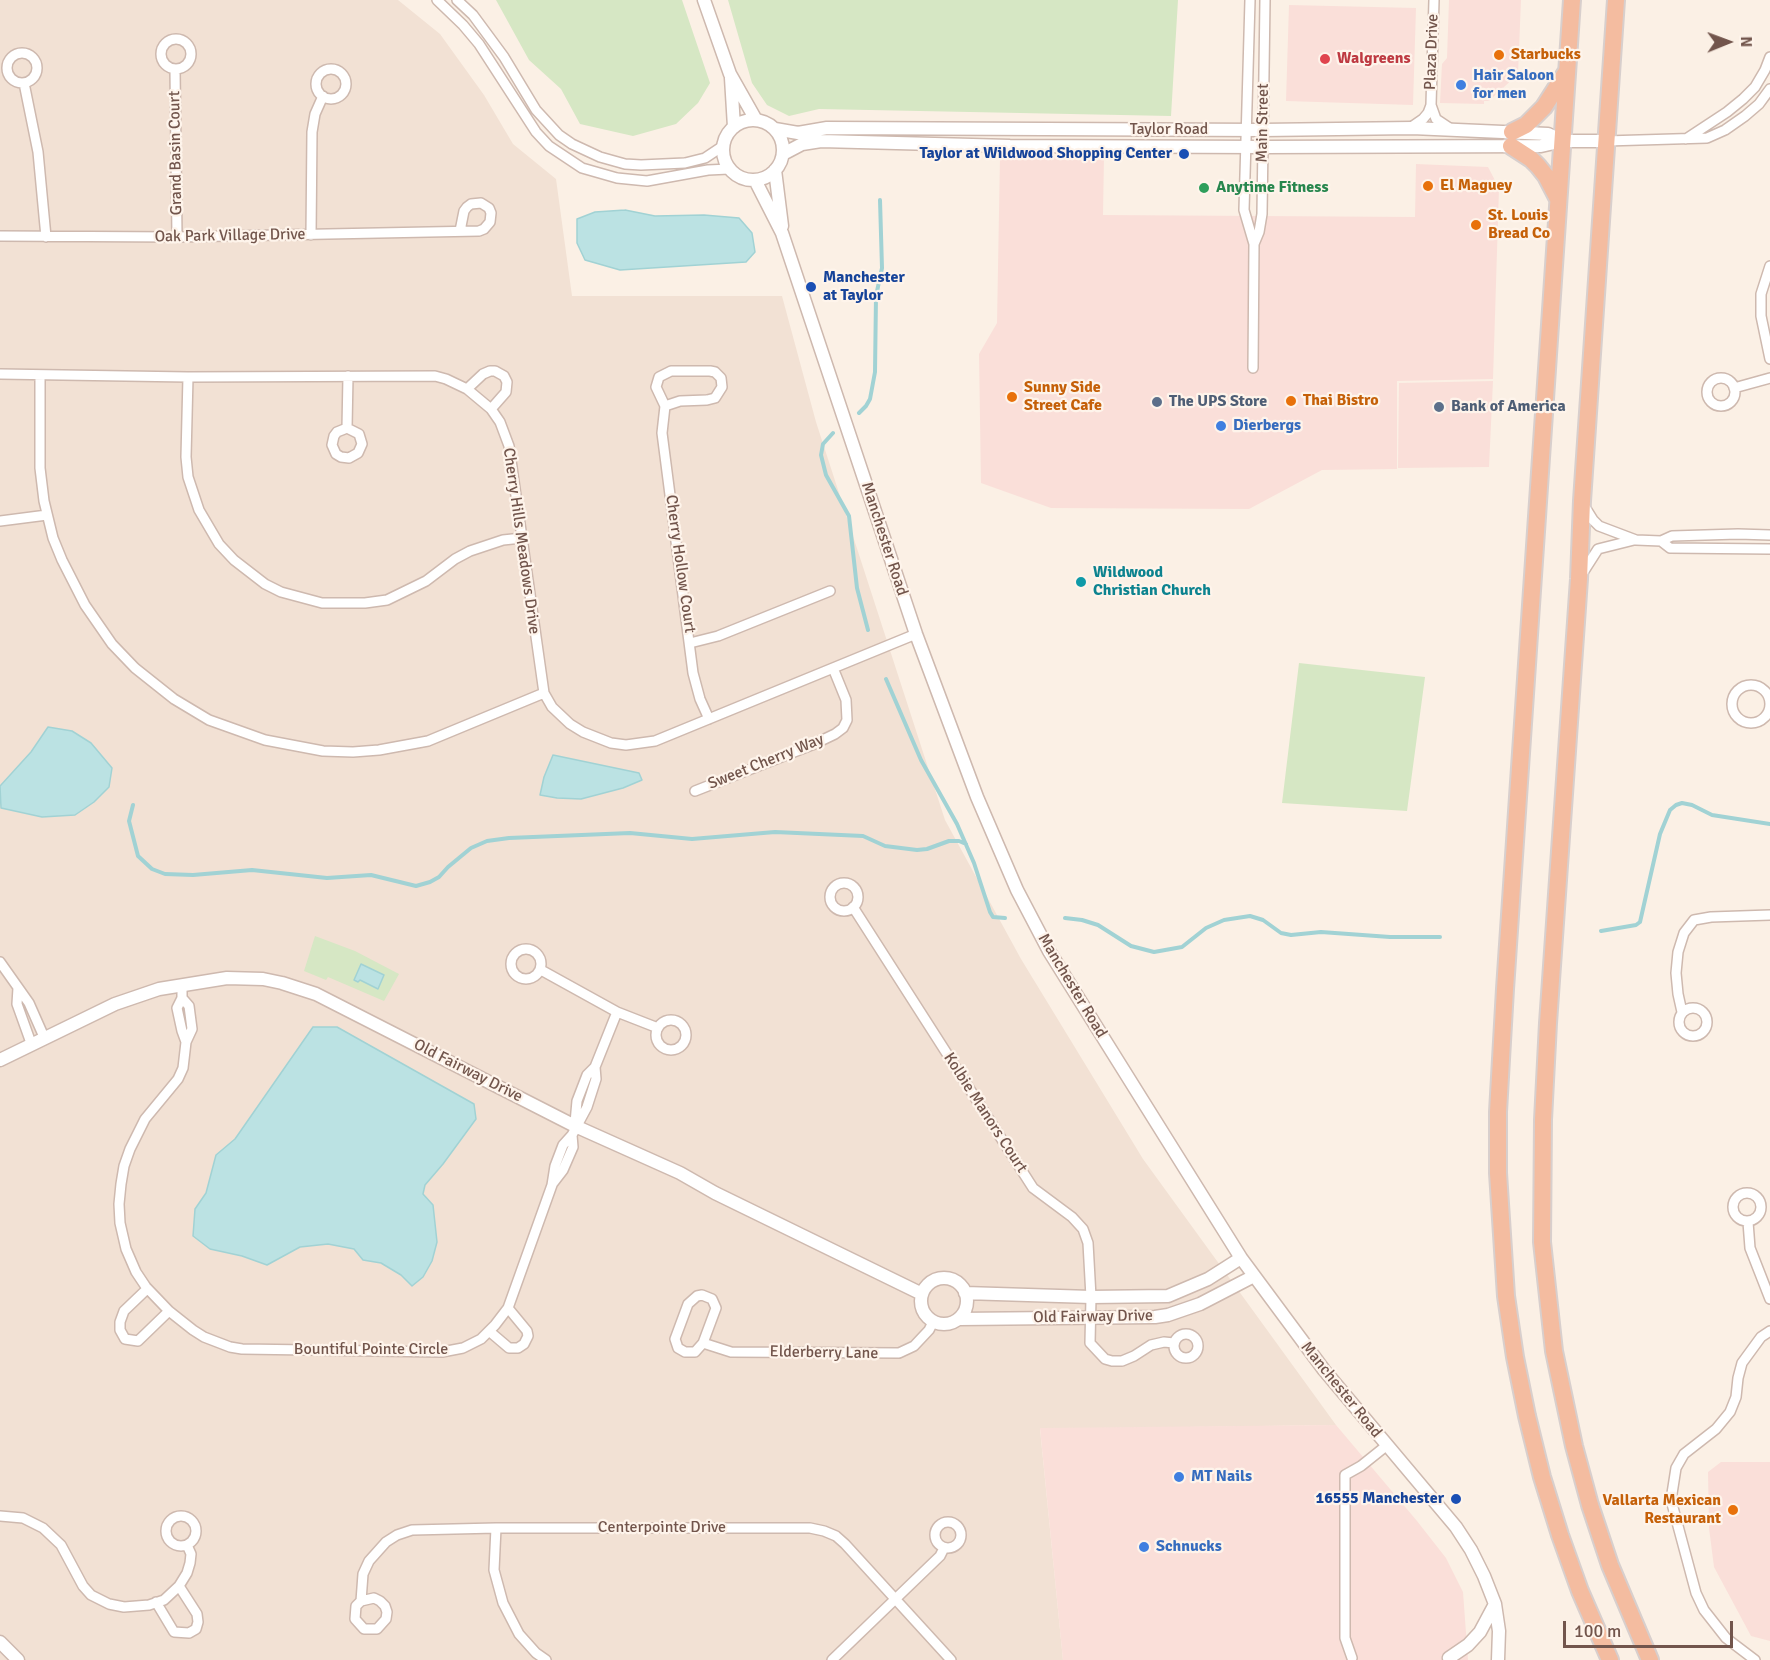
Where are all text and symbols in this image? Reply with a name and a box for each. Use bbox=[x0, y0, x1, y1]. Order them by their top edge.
north arrow bbox=[1698, 12, 1758, 72]
street label: Plaza Drive bbox=[1421, 13, 1443, 91]
text: N bbox=[1736, 36, 1756, 47]
place label: Starbucks bbox=[1511, 45, 1581, 65]
marker: Starbucks bbox=[1492, 48, 1506, 62]
place label: Walgreens bbox=[1337, 49, 1411, 69]
marker: Walgreens bbox=[1318, 52, 1332, 66]
place label: Hair Saloon for men bbox=[1473, 66, 1554, 104]
marker: Hair Saloon for men bbox=[1454, 78, 1468, 92]
street label: Main Street bbox=[1253, 83, 1273, 163]
street label: Grand Basin Court bbox=[165, 90, 187, 216]
street label: Taylor Road bbox=[1130, 120, 1208, 140]
place label: Taylor at Wildwood Shopping Center bbox=[919, 144, 1172, 164]
marker: Taylor at Wildwood Shopping Center bbox=[1177, 147, 1191, 161]
place label: El Maguey bbox=[1440, 176, 1512, 196]
place label: Anytime Fitness bbox=[1216, 178, 1328, 198]
marker: El Maguey bbox=[1421, 179, 1435, 193]
marker: Anytime Fitness bbox=[1197, 181, 1211, 195]
place label: St. Louis Bread Co bbox=[1488, 206, 1550, 244]
marker: St. Louis Bread Co bbox=[1469, 218, 1483, 232]
street label: Oak Park Village Drive bbox=[154, 225, 306, 247]
place label: Manchester at Taylor bbox=[823, 268, 905, 306]
marker: Manchester at Taylor bbox=[804, 280, 818, 294]
place label: Sunny Side Street Cafe bbox=[1024, 378, 1102, 416]
marker: Sunny Side Street Cafe bbox=[1005, 390, 1019, 404]
place label: Thai Bistro bbox=[1303, 391, 1379, 411]
place label: The UPS Store bbox=[1169, 392, 1267, 412]
marker: Thai Bistro bbox=[1284, 394, 1298, 408]
marker: The UPS Store bbox=[1150, 395, 1164, 409]
place label: Bank of America bbox=[1451, 397, 1566, 417]
marker: Bank of America bbox=[1432, 400, 1446, 414]
place label: Dierbergs bbox=[1233, 416, 1301, 436]
marker: Dierbergs bbox=[1214, 419, 1228, 433]
street label: Cherry Hills Meadows Drive bbox=[498, 447, 544, 635]
street label: Manchester Road bbox=[857, 480, 911, 598]
street label: Cherry Hollow Court bbox=[661, 494, 699, 634]
place label: Wildwood Christian Church bbox=[1093, 563, 1211, 601]
marker: Wildwood Christian Church bbox=[1074, 575, 1088, 589]
street label: Sweet Cherry Way bbox=[705, 730, 827, 794]
street label: Manchester Road bbox=[1033, 930, 1111, 1042]
street label: Old Fairway Drive bbox=[410, 1035, 526, 1107]
street label: Kolbie Manors Court bbox=[939, 1049, 1031, 1177]
street label: Old Fairway Drive bbox=[1033, 1306, 1153, 1328]
street label: Manchester Road bbox=[1296, 1338, 1386, 1442]
street label: Bountiful Pointe Circle bbox=[294, 1340, 448, 1360]
street label: Elderberry Lane bbox=[769, 1342, 879, 1364]
place label: MT Nails bbox=[1191, 1467, 1252, 1487]
marker: MT Nails bbox=[1172, 1470, 1186, 1484]
place label: 16555 Manchester bbox=[1316, 1489, 1444, 1509]
place label: Vallarta Mexican Restaurant bbox=[1602, 1491, 1721, 1529]
marker: 16555 Manchester bbox=[1449, 1492, 1463, 1506]
marker: Vallarta Mexican Restaurant bbox=[1726, 1503, 1740, 1517]
street label: Centerpointe Drive bbox=[598, 1518, 726, 1538]
place label: Schnucks bbox=[1156, 1537, 1222, 1557]
marker: Schnucks bbox=[1137, 1540, 1151, 1554]
scale bar bbox=[1566, 1609, 1736, 1647]
text: 100 m bbox=[1574, 1620, 1621, 1642]

